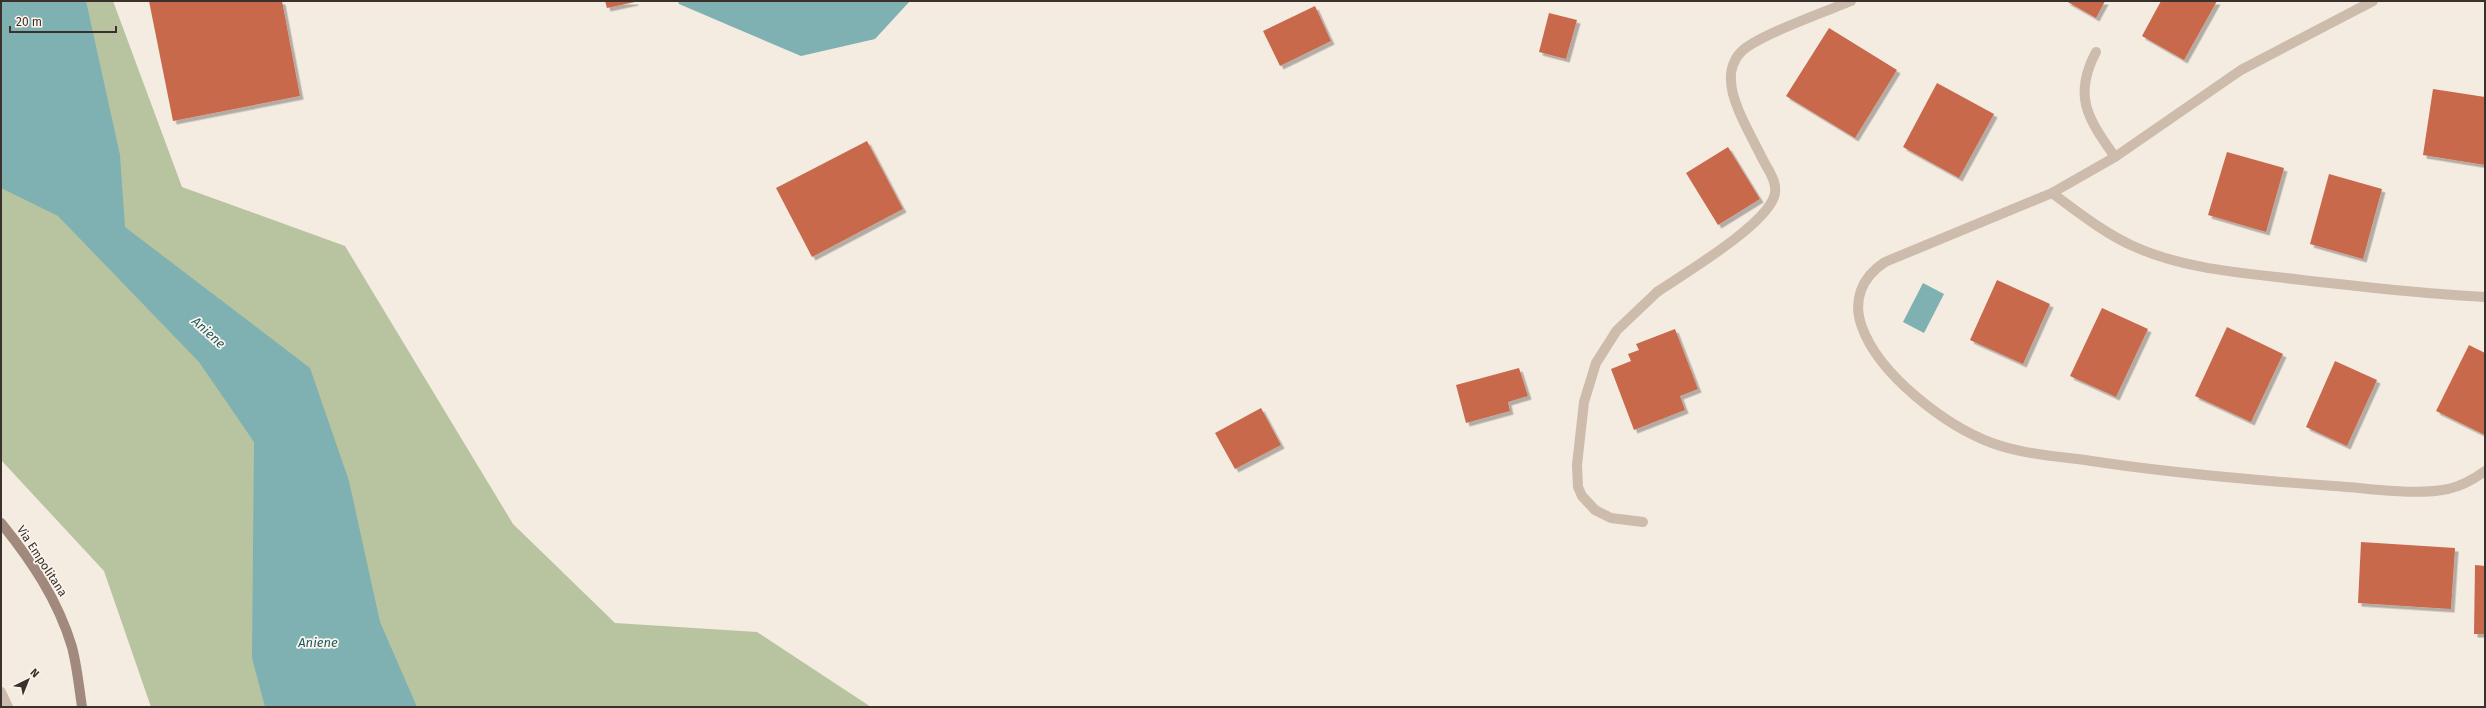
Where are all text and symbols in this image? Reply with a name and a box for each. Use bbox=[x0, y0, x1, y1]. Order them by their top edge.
scale bar bbox=[10, 8, 116, 34]
text: 20 m bbox=[16, 15, 42, 29]
water label: Aniene bbox=[188, 313, 229, 351]
street label: Via Empolitana bbox=[14, 523, 70, 599]
water label: Aniene bbox=[297, 635, 338, 650]
north arrow bbox=[8, 660, 48, 700]
text: N bbox=[27, 666, 42, 680]

